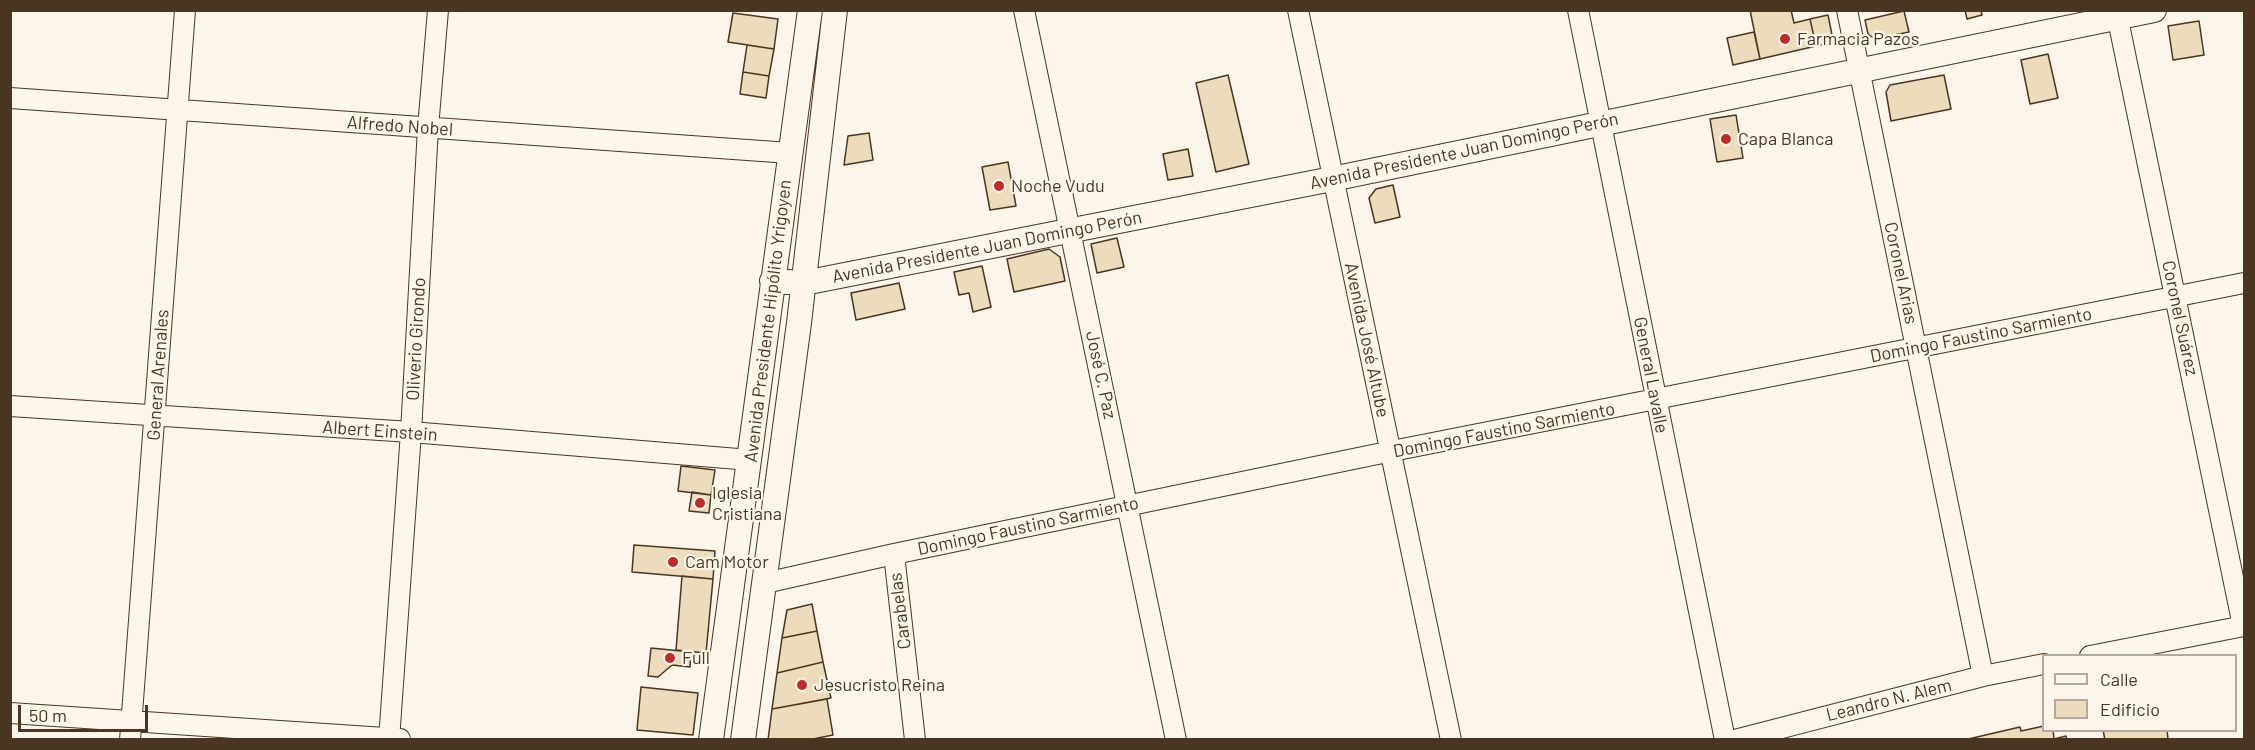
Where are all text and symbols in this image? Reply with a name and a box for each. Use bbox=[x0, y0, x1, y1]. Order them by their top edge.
place label: Farmacia Pazos bbox=[1797, 28, 1920, 50]
marker: Farmacia Pazos bbox=[1778, 32, 1792, 46]
street label: Avenida Presidente Juan Domingo Perón bbox=[1308, 108, 1620, 194]
street label: Alfredo Nobel bbox=[346, 112, 454, 140]
place label: Capa Blanca bbox=[1738, 128, 1833, 150]
marker: Capa Blanca bbox=[1719, 132, 1733, 146]
place label: Noche Vudu bbox=[1011, 175, 1105, 197]
street label: Avenida Presidente Hipólito Yrigoyen bbox=[740, 178, 796, 464]
marker: Noche Vudu bbox=[992, 179, 1006, 193]
street label: Avenida Presidente Juan Domingo Perón bbox=[830, 206, 1144, 288]
street label: Coronel Arias bbox=[1880, 220, 1922, 326]
street label: Coronel Suárez bbox=[2157, 258, 2203, 378]
street label: Avenida José Altube bbox=[1340, 261, 1394, 419]
street label: Oliverio Girondo bbox=[402, 277, 430, 401]
street label: Domingo Faustino Sarmiento bbox=[1868, 303, 2094, 367]
street label: General Arenales bbox=[143, 309, 173, 441]
street label: General Lavalle bbox=[1629, 315, 1673, 435]
street label: José C. Paz bbox=[1081, 329, 1121, 421]
street label: Domingo Faustino Sarmiento bbox=[1391, 398, 1617, 462]
street label: Albert Einstein bbox=[322, 416, 438, 446]
place label: Iglesia Cristiana bbox=[712, 482, 782, 524]
street label: Domingo Faustino Sarmiento bbox=[915, 492, 1141, 560]
marker: Iglesia Cristiana bbox=[693, 496, 707, 510]
place label: Cam Motor bbox=[685, 551, 769, 573]
marker: Cam Motor bbox=[666, 555, 680, 569]
street label: Carabelas bbox=[885, 571, 915, 651]
place label: Full bbox=[682, 647, 710, 669]
marker: Full bbox=[663, 651, 677, 665]
legend bbox=[2042, 654, 2237, 732]
text: Calle bbox=[2100, 668, 2138, 690]
place label: Jesucristo Reina bbox=[814, 674, 945, 696]
street label: Leandro N. Alem bbox=[1824, 674, 1954, 726]
marker: Jesucristo Reina bbox=[795, 678, 809, 692]
scale bar bbox=[21, 693, 152, 731]
text: Edificio bbox=[2100, 698, 2160, 720]
text: 50 m bbox=[29, 704, 67, 726]

